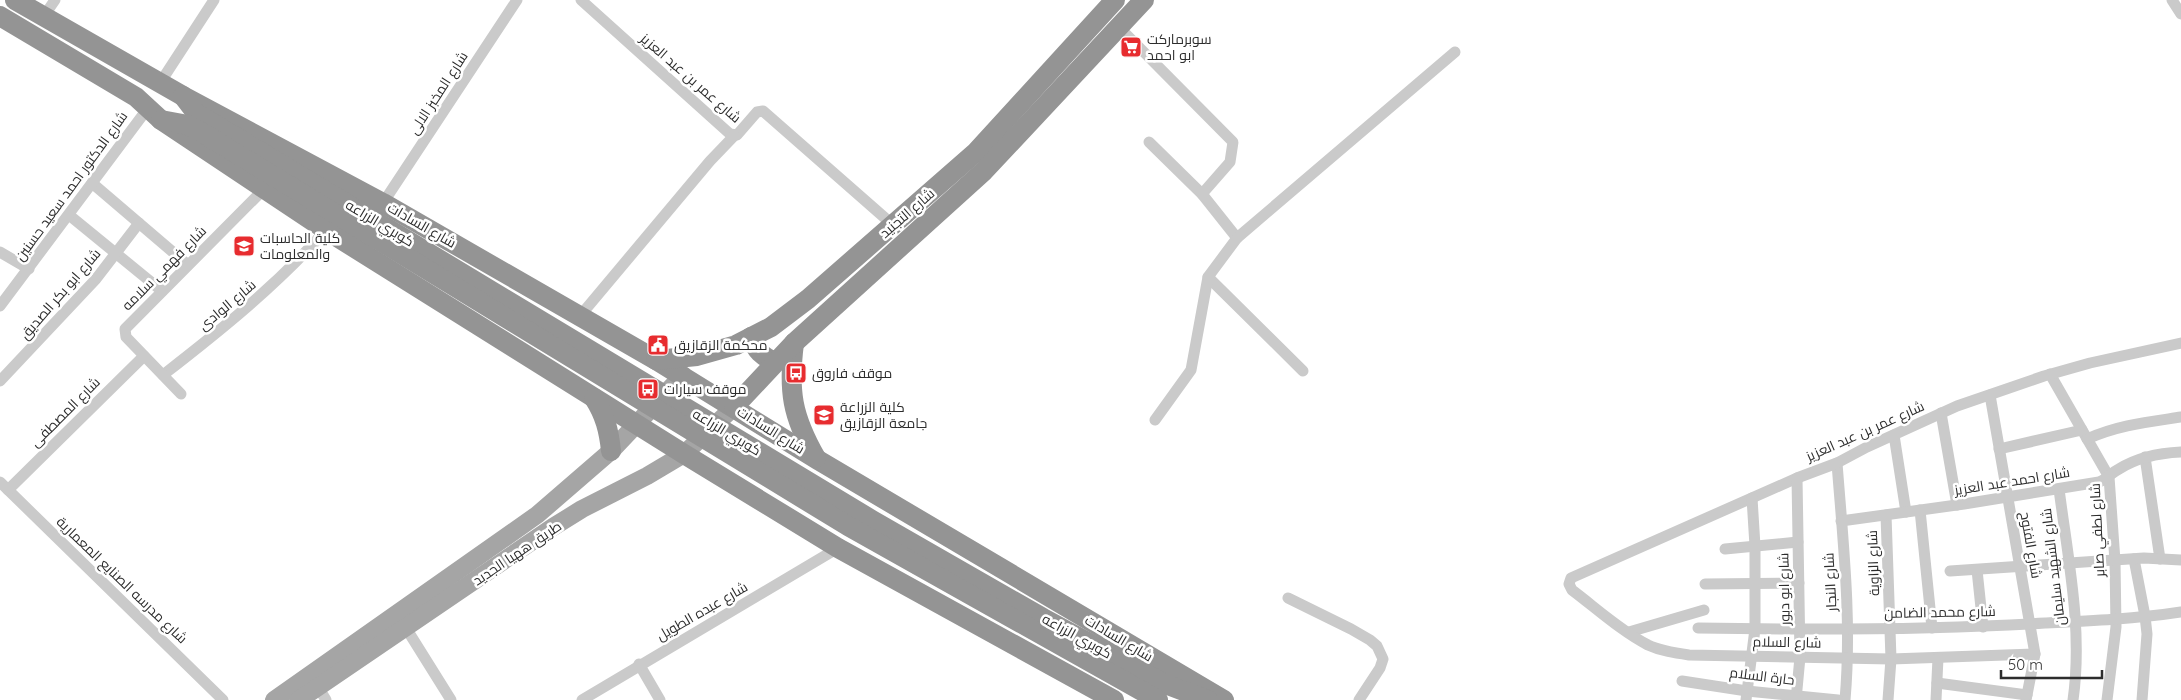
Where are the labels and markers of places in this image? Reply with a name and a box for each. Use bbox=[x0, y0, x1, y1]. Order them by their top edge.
place label: سوبرماركت ابو احمد bbox=[1147, 30, 1212, 64]
supermarket icon: سوبرماركت ابو احمد bbox=[1119, 35, 1143, 59]
place label: كلية الحاسبات والمعلومات bbox=[260, 229, 340, 263]
school or university icon: كلية الحاسبات والمعلومات bbox=[232, 234, 256, 258]
public building icon: محكمة الزقازيق bbox=[646, 333, 670, 357]
place label: محكمة الزقازيق bbox=[674, 336, 768, 354]
bus stop icon: موقف فاروق bbox=[784, 361, 808, 385]
place label: موقف فاروق bbox=[812, 364, 892, 382]
bus stop icon: موقف سيارات bbox=[636, 377, 660, 401]
place label: موقف سيارات bbox=[664, 380, 747, 398]
place label: كلية الزراعة جامعة الزقازيق bbox=[840, 398, 927, 432]
school or university icon: كلية الزراعة جامعة الزقازيق bbox=[812, 403, 836, 427]

